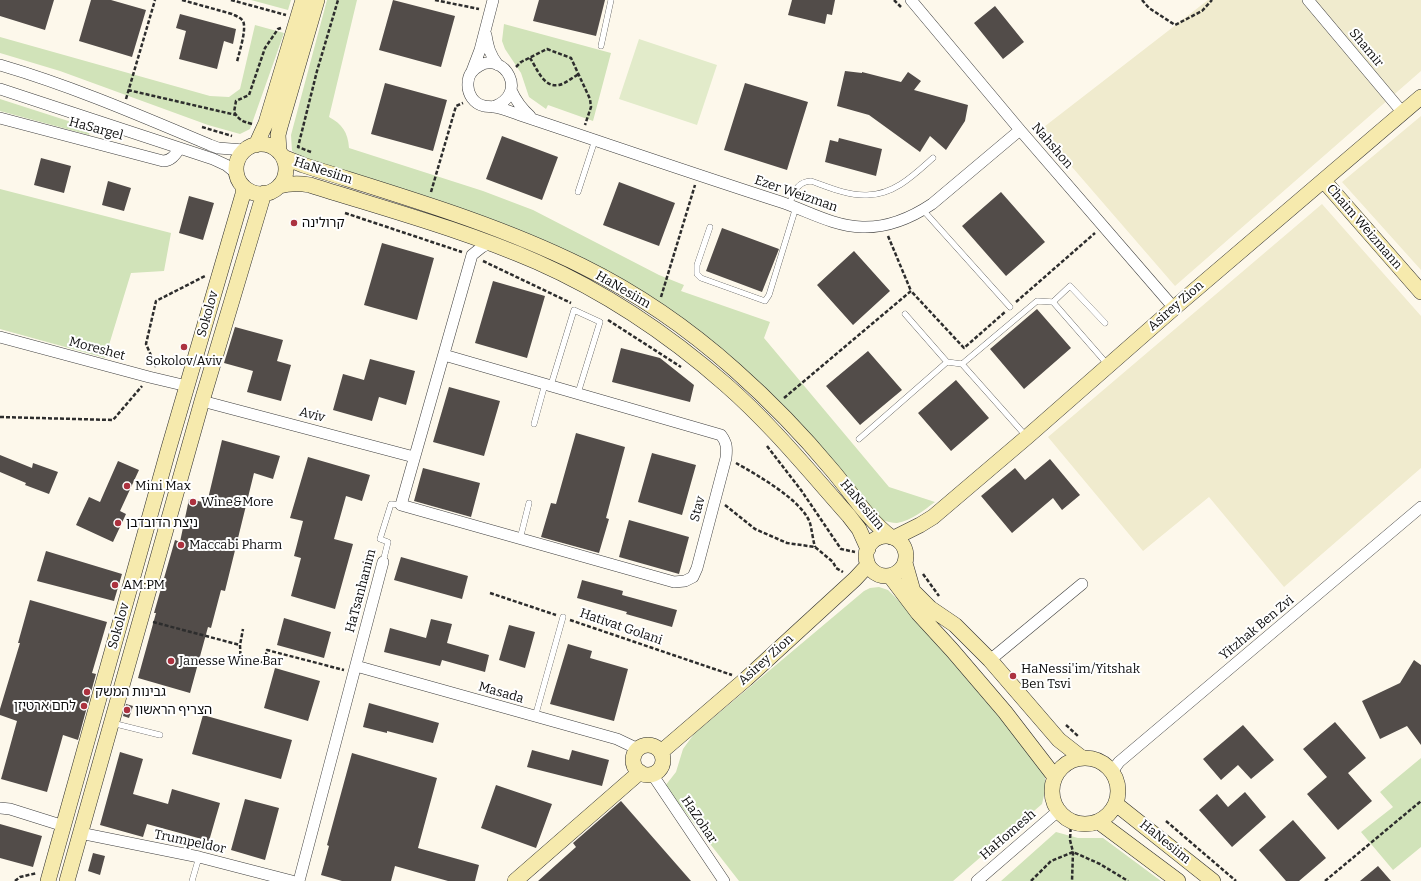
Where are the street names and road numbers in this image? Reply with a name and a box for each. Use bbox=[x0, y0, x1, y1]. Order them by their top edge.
street label: Shamir bbox=[1346, 26, 1386, 70]
street label: HaSargel bbox=[67, 114, 125, 144]
street label: Nahshon bbox=[1028, 120, 1076, 172]
street label: HaNesiim bbox=[292, 154, 354, 188]
street label: Ezer Weizman bbox=[752, 172, 840, 216]
street label: Chaim Weizmann bbox=[1323, 181, 1405, 273]
street label: HaNesiim bbox=[593, 268, 653, 312]
street label: Asirey Zion bbox=[1145, 278, 1207, 334]
street label: Sokolov bbox=[194, 289, 222, 339]
street label: Moreshet bbox=[67, 334, 127, 364]
street label: Aviv bbox=[298, 404, 326, 426]
street label: HaNesiim bbox=[836, 477, 888, 533]
street label: Stav bbox=[687, 495, 709, 523]
street label: HaTsanhanim bbox=[342, 548, 380, 634]
street label: Yitzhak Ben Zvi bbox=[1217, 592, 1297, 664]
street label: Sokolov bbox=[105, 601, 133, 651]
street label: Hativat Golani bbox=[578, 606, 664, 648]
street label: Asirey Zion bbox=[735, 631, 797, 689]
street label: Masada bbox=[477, 679, 525, 707]
street label: HaZohar bbox=[678, 793, 720, 847]
street label: HaHomesh bbox=[977, 807, 1039, 863]
street label: HaNesiim bbox=[1136, 817, 1194, 867]
street label: Trumpeldor bbox=[153, 827, 227, 857]

